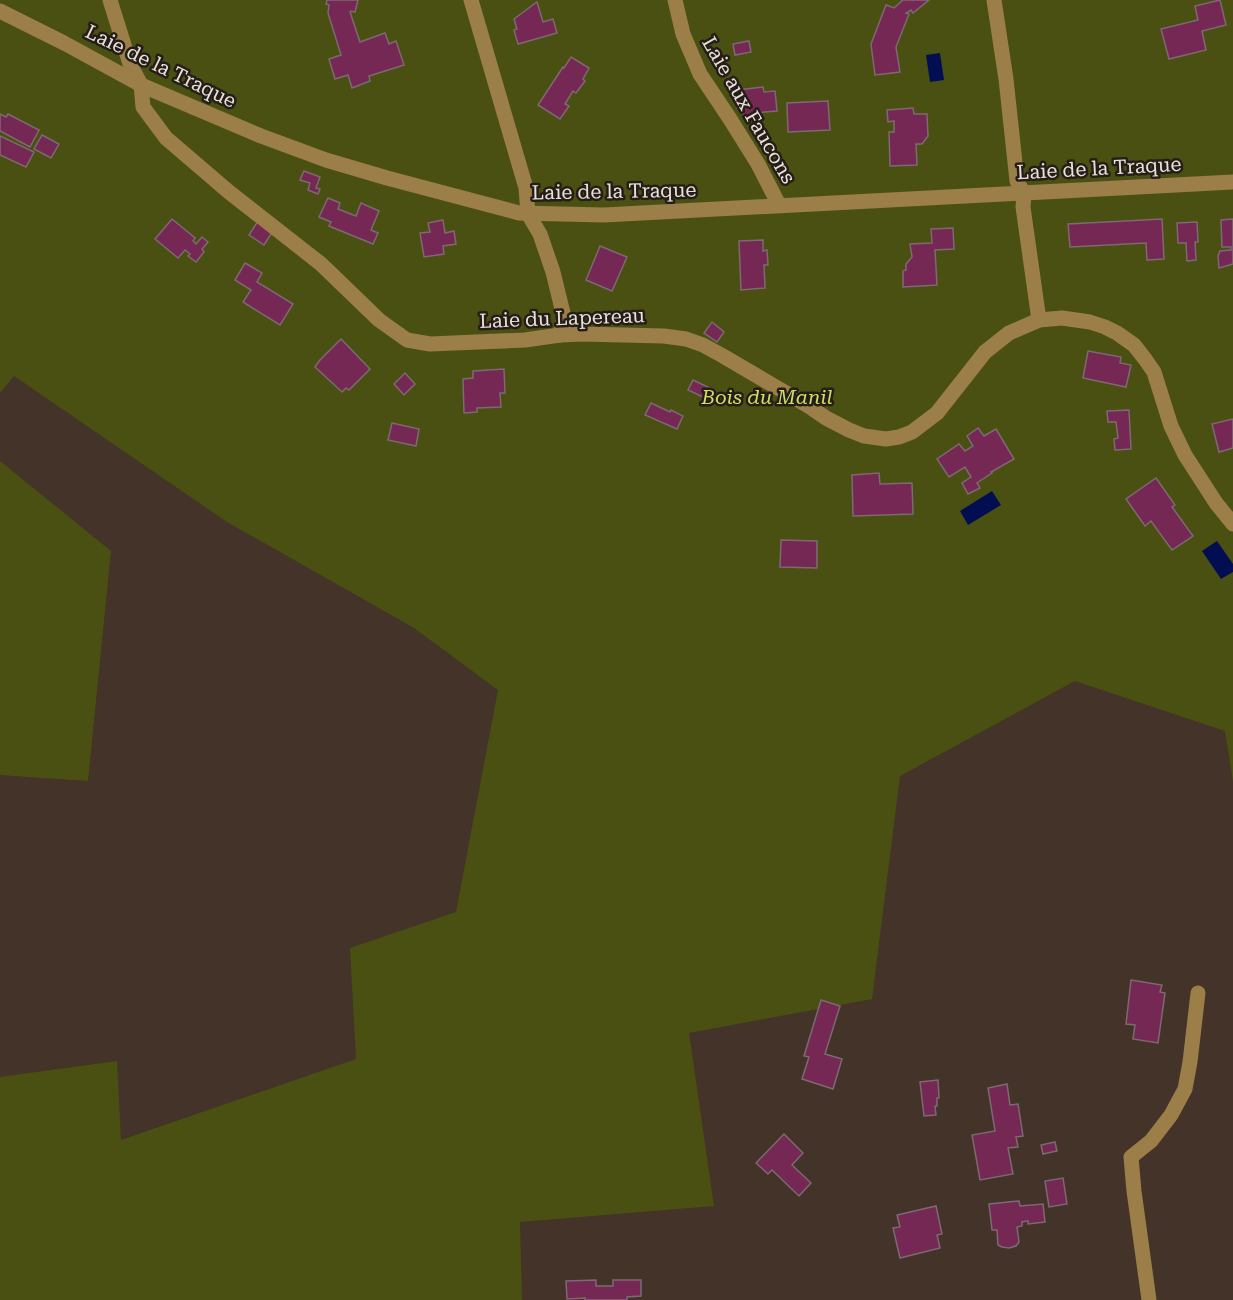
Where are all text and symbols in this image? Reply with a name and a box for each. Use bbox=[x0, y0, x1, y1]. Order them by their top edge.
street label: Laie de la Traque bbox=[82, 19, 240, 113]
street label: Laie aux Faucons bbox=[697, 32, 801, 188]
street label: Laie de la Traque bbox=[1016, 152, 1182, 184]
street label: Laie de la Traque bbox=[531, 178, 697, 204]
street label: Laie du Lapereau bbox=[479, 303, 646, 333]
park label: Bois du Manil bbox=[700, 385, 833, 409]

